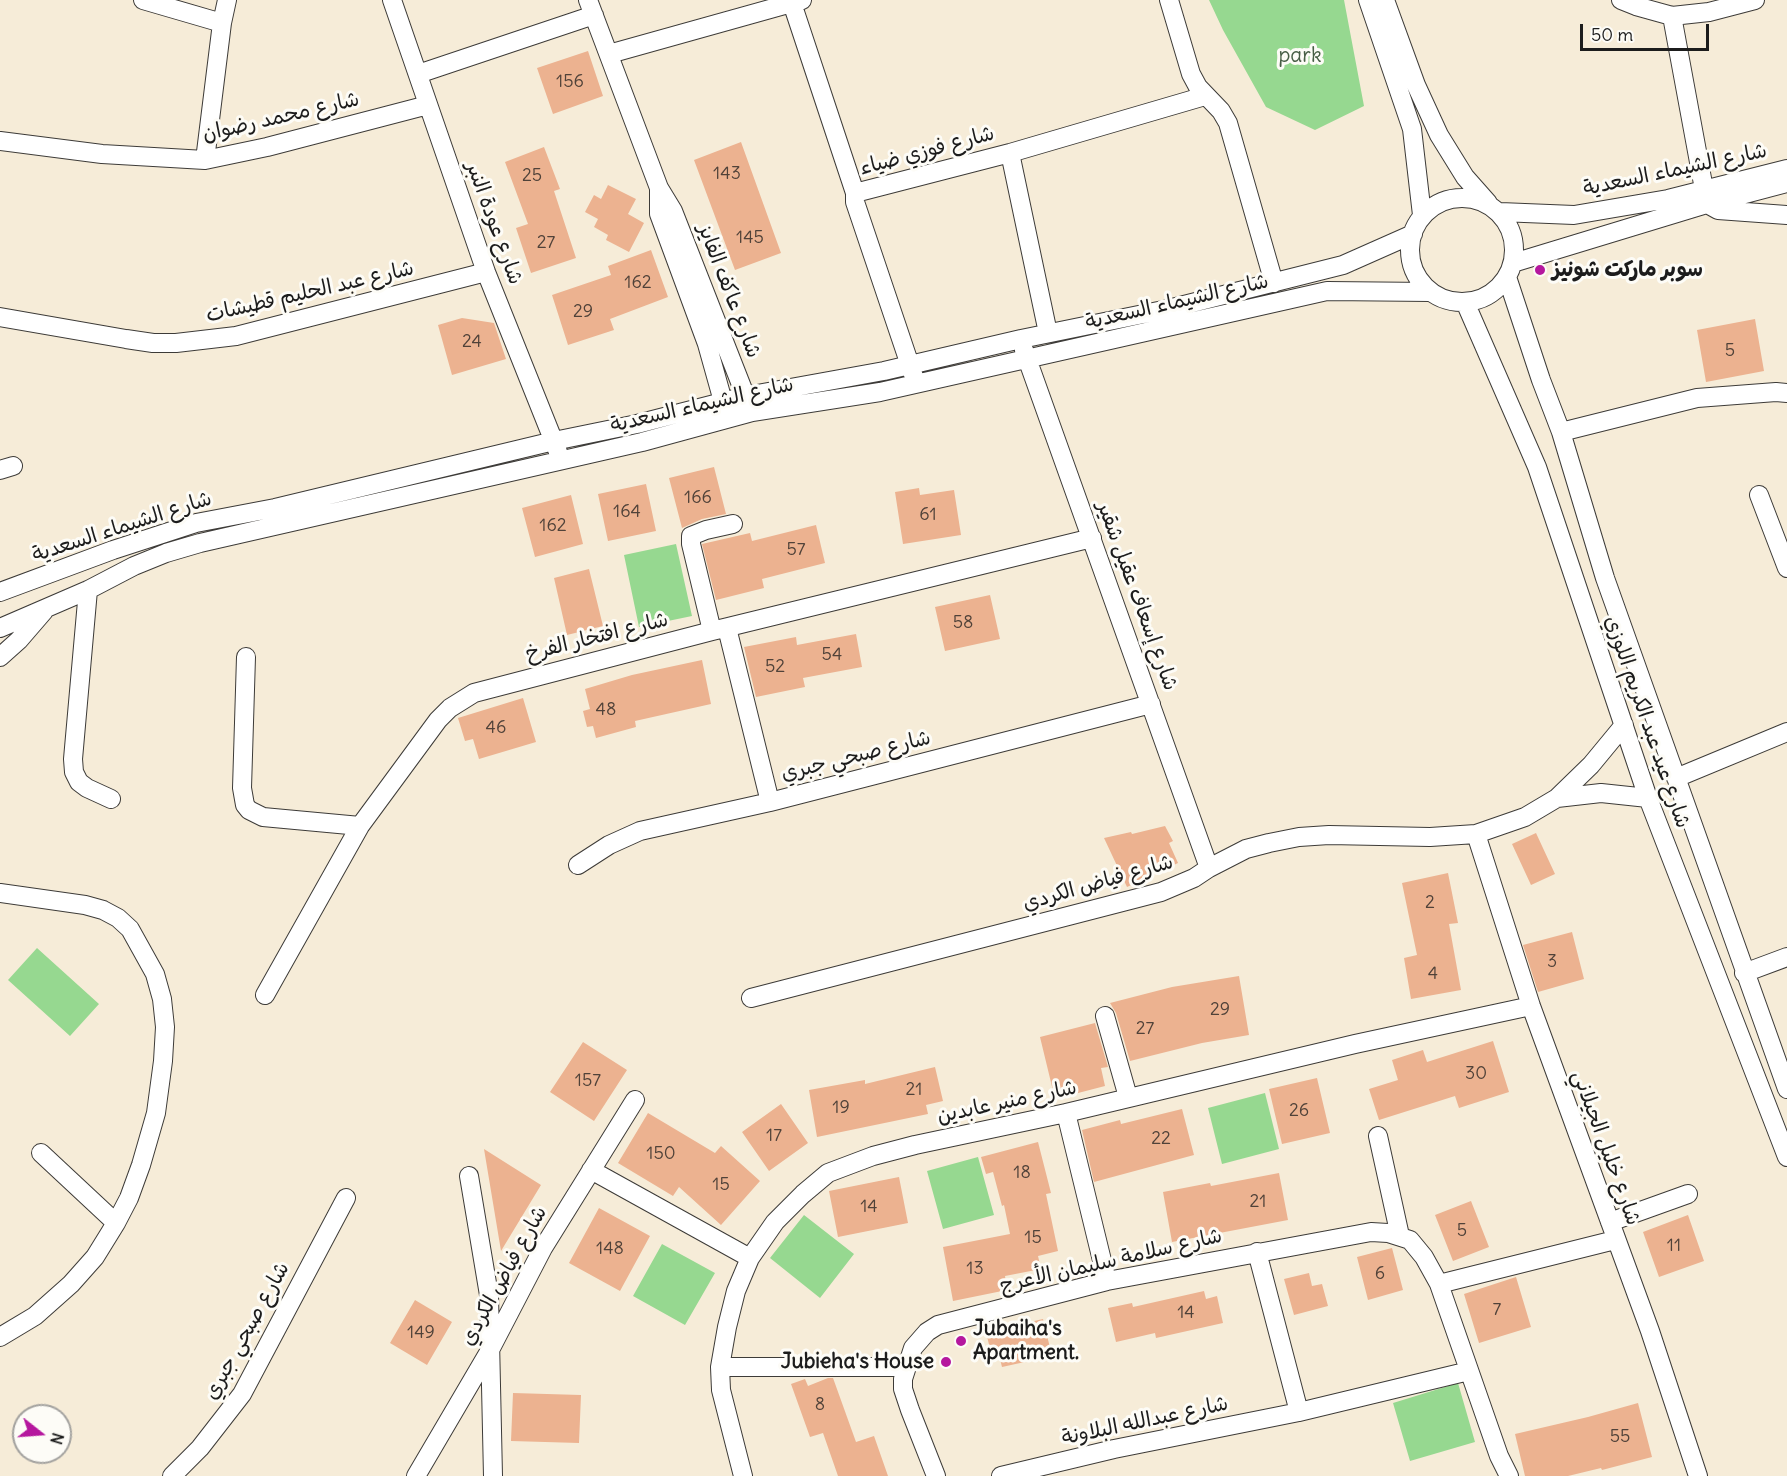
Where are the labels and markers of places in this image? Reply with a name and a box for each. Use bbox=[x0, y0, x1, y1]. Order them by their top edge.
place label: سوبر ماركت شونيز bbox=[1552, 257, 1703, 283]
marker: سوبر ماركت شونيز bbox=[1533, 263, 1547, 277]
place label: Jubaiha's Apartment. bbox=[973, 1316, 1079, 1366]
marker: Jubaiha's Apartment. bbox=[954, 1334, 968, 1348]
place label: Jubieha's House bbox=[781, 1349, 934, 1375]
marker: Jubieha's House bbox=[939, 1355, 953, 1369]

